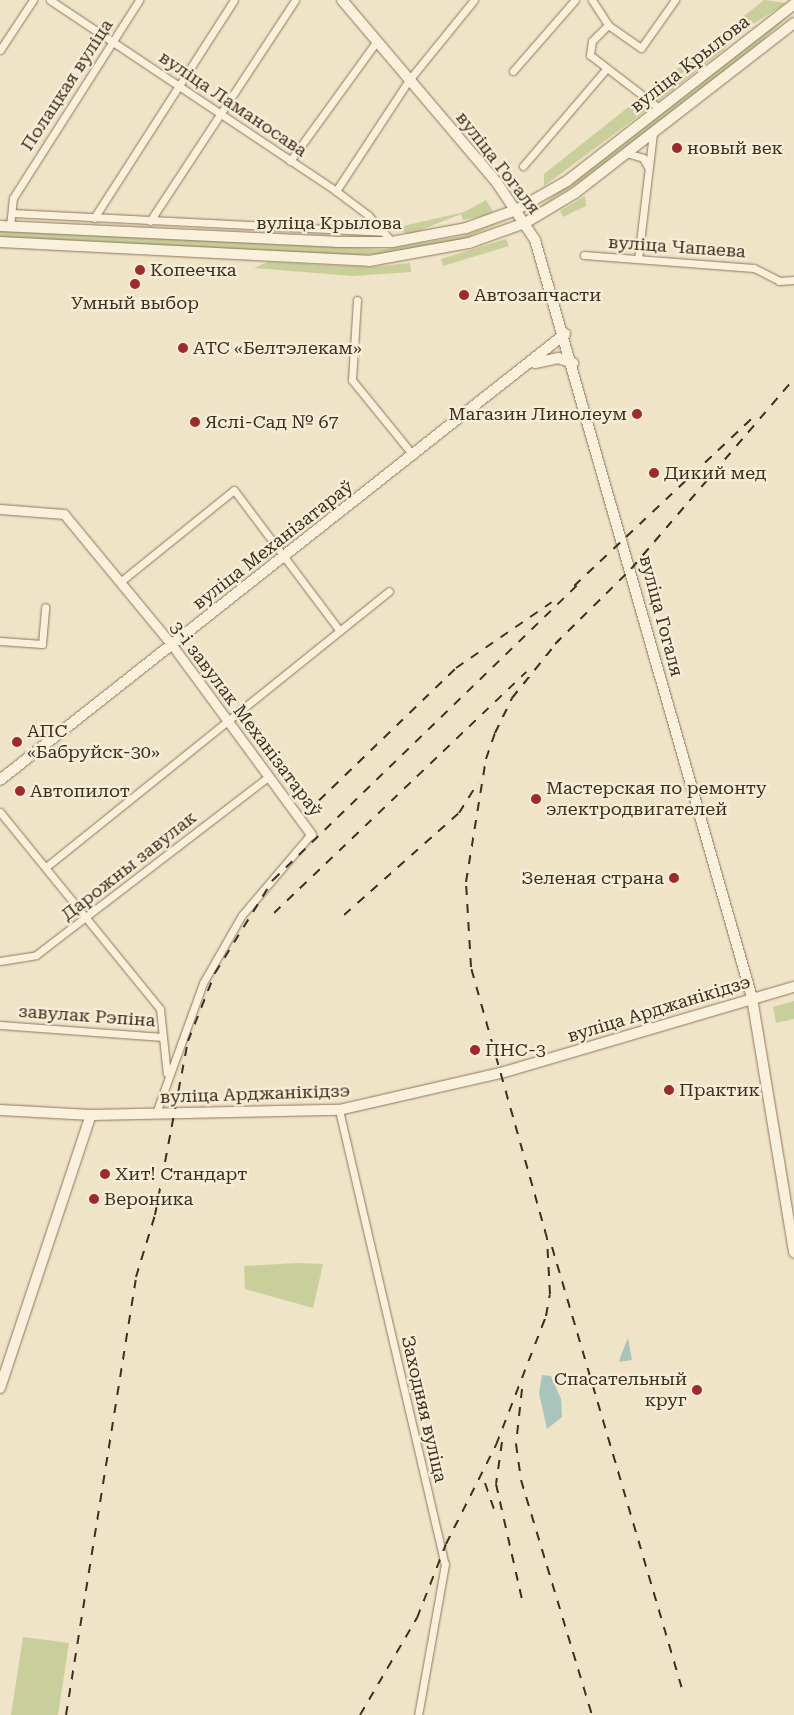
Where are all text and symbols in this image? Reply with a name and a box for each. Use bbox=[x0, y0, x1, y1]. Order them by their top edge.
street label: вуліца Крылова bbox=[626, 11, 754, 117]
street label: Полацкая вуліца bbox=[16, 15, 118, 155]
street label: вуліца Ламаносава bbox=[155, 46, 311, 162]
street label: вуліца Гогаля bbox=[451, 107, 545, 219]
place label: новый век bbox=[687, 137, 783, 159]
marker: новый век bbox=[671, 142, 683, 154]
street label: вуліца Крылова bbox=[256, 212, 402, 234]
street label: вуліца Чапаева bbox=[607, 231, 747, 263]
place label: Копеечка bbox=[150, 259, 237, 281]
marker: Копеечка bbox=[134, 264, 146, 276]
marker: Умный выбор bbox=[129, 278, 141, 290]
place label: Автозапчасти bbox=[474, 284, 601, 306]
marker: Автозапчасти bbox=[458, 289, 470, 301]
place label: Умный выбор bbox=[71, 292, 199, 314]
place label: АТС «Белтэлекам» bbox=[193, 337, 362, 359]
marker: АТС «Белтэлекам» bbox=[177, 342, 189, 354]
place label: Магазин Линолеум bbox=[449, 403, 627, 425]
marker: Магазин Линолеум bbox=[631, 408, 643, 420]
place label: Яслі-Сад № 67 bbox=[205, 411, 339, 433]
marker: Яслі-Сад № 67 bbox=[189, 416, 201, 428]
place label: Дикий мед bbox=[664, 462, 766, 484]
marker: Дикий мед bbox=[648, 467, 660, 479]
street label: вуліца Механізатараў bbox=[188, 476, 358, 614]
street label: вуліца Гогаля bbox=[634, 553, 688, 679]
street label: 3-і завулак Механізатараў bbox=[165, 617, 327, 821]
place label: АПС «Бабруйск-30» bbox=[27, 721, 160, 764]
marker: АПС «Бабруйск-30» bbox=[11, 736, 23, 748]
place label: Мастерская по ремонту электродвигателей bbox=[546, 778, 767, 821]
place label: Автопилот bbox=[30, 780, 130, 802]
marker: Автопилот bbox=[14, 785, 26, 797]
marker: Мастерская по ремонту электродвигателей bbox=[530, 793, 542, 805]
street label: Дарожны завулак bbox=[57, 806, 201, 926]
place label: Зеленая страна bbox=[521, 867, 664, 889]
marker: Зеленая страна bbox=[668, 872, 680, 884]
street label: вуліца Арджанікідзэ bbox=[565, 971, 753, 1047]
street label: завулак Рэпіна bbox=[18, 1000, 156, 1032]
place label: ПНС-3 bbox=[485, 1039, 546, 1061]
marker: ПНС-3 bbox=[469, 1044, 481, 1056]
place label: Практик bbox=[679, 1079, 760, 1101]
street label: вуліца Арджанікідзэ bbox=[160, 1080, 350, 1108]
marker: Практик bbox=[663, 1084, 675, 1096]
place label: Хит! Стандарт bbox=[115, 1163, 247, 1185]
marker: Хит! Стандарт bbox=[99, 1168, 111, 1180]
place label: Вероника bbox=[104, 1188, 193, 1210]
marker: Вероника bbox=[88, 1193, 100, 1205]
street label: Заходняя вуліца bbox=[397, 1333, 451, 1485]
place label: Спасательный круг bbox=[554, 1369, 687, 1412]
marker: Спасательный круг bbox=[691, 1384, 703, 1396]

